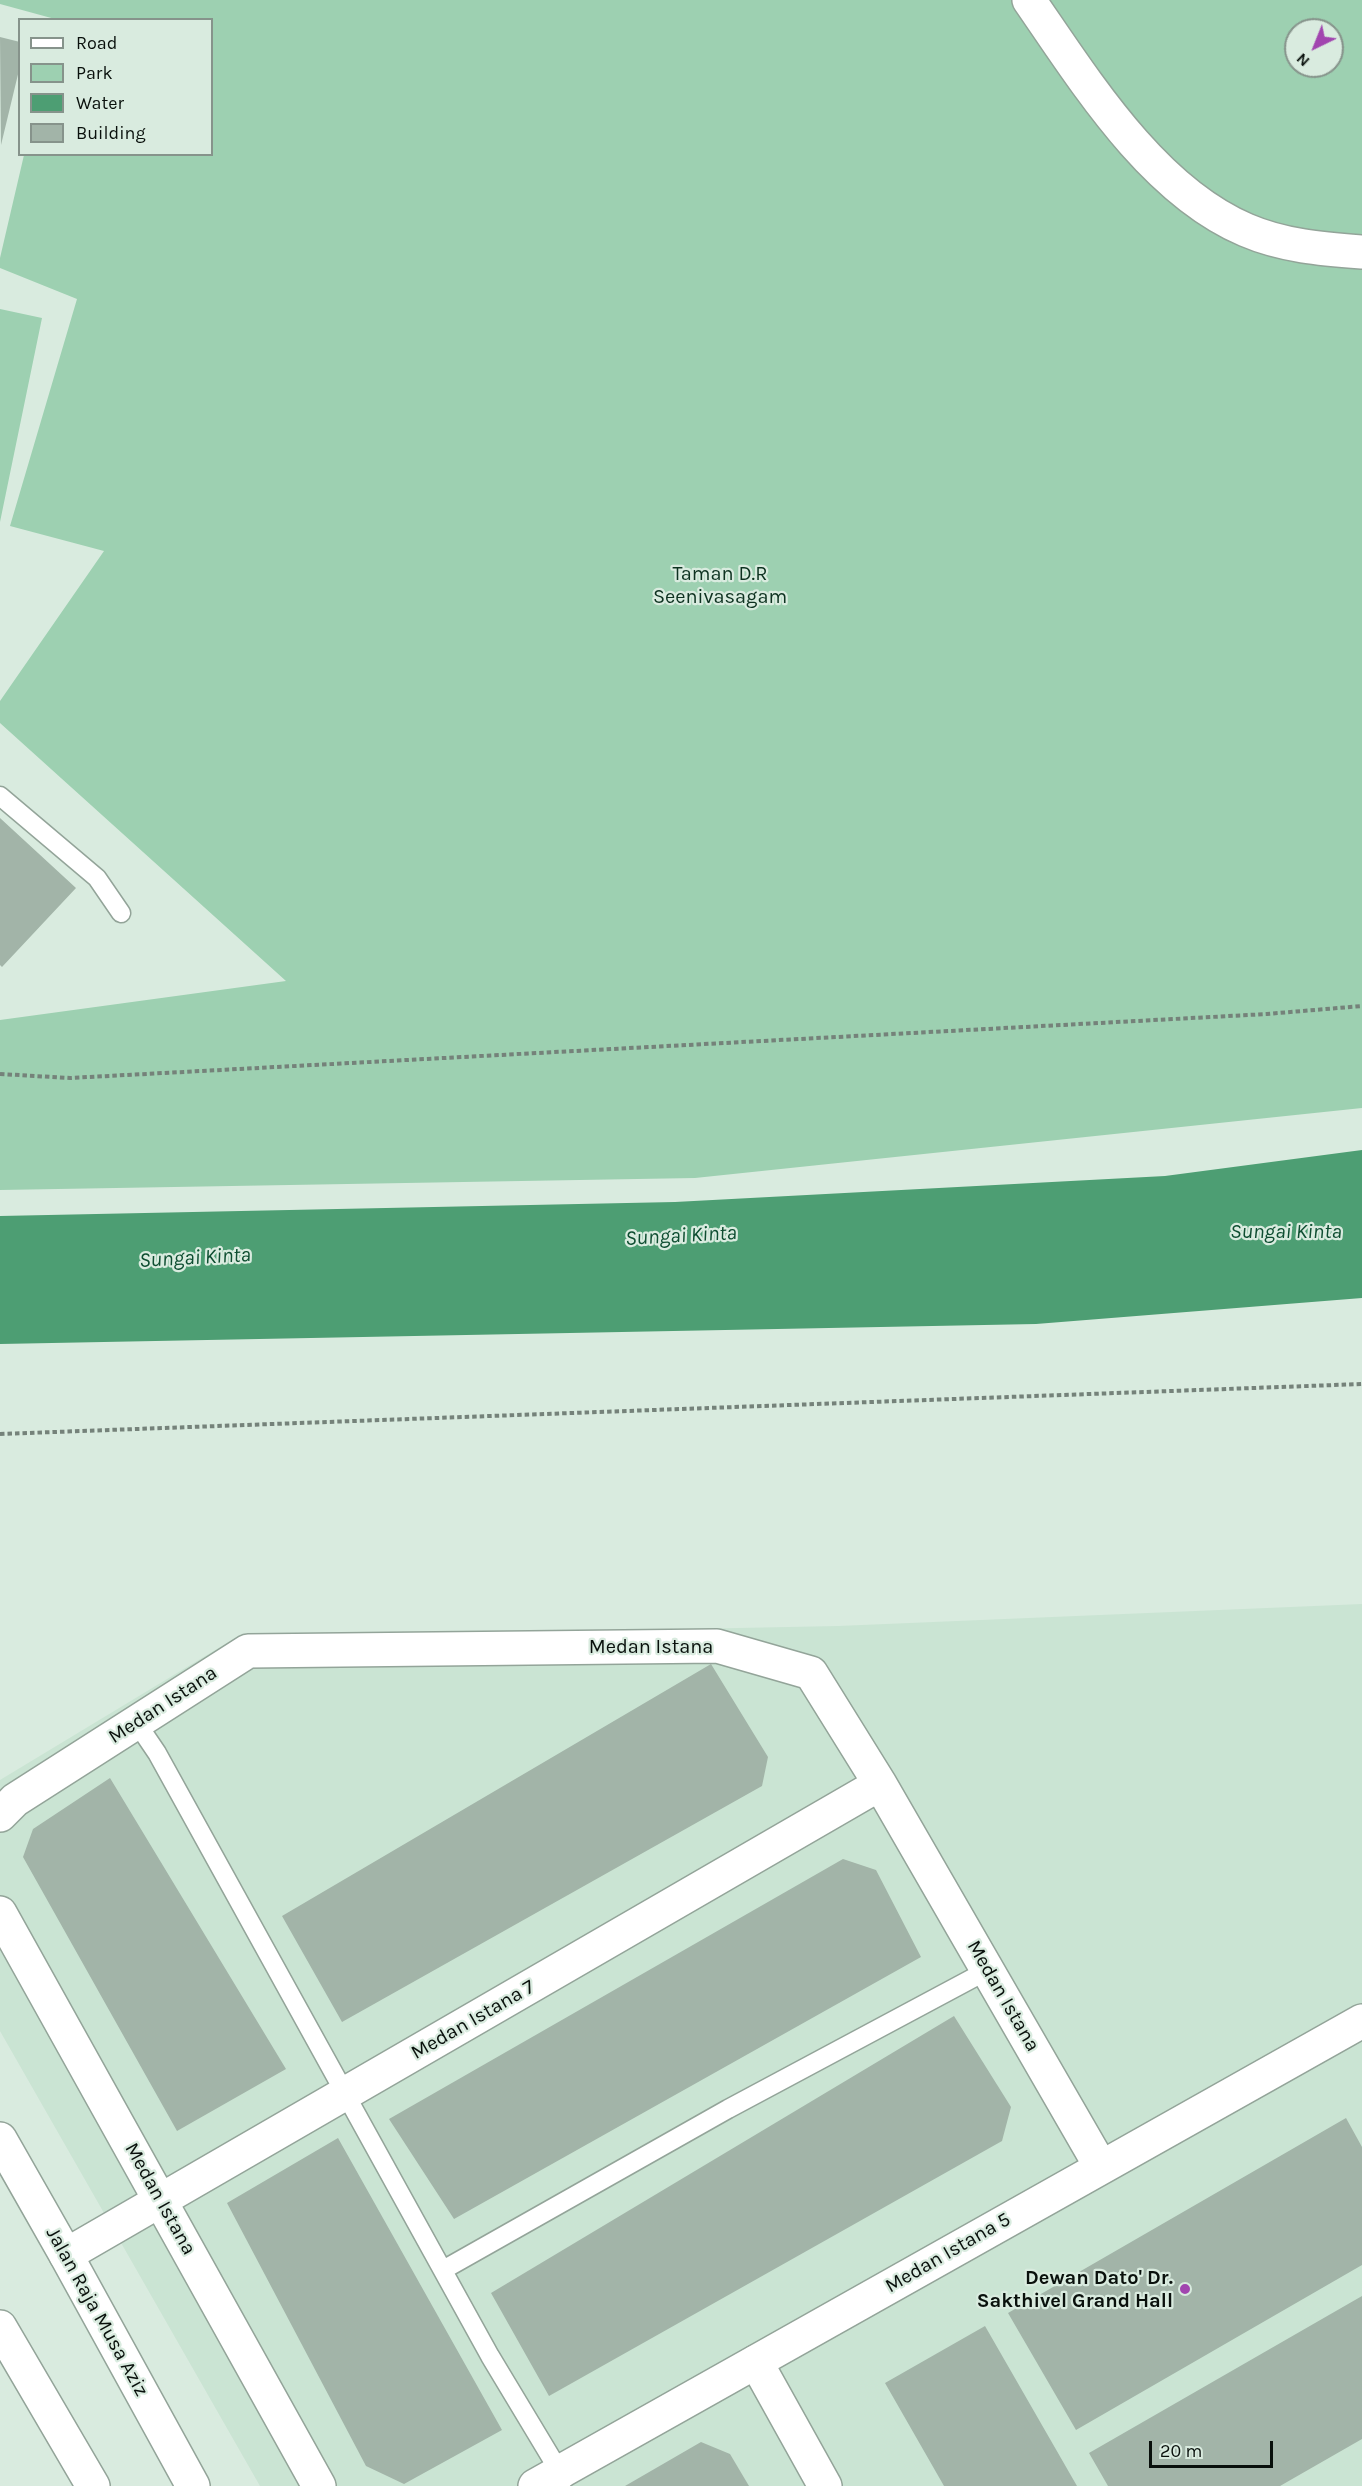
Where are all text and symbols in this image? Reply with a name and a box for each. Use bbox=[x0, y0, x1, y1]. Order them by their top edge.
legend bbox=[18, 18, 213, 156]
north arrow bbox=[1284, 18, 1344, 78]
text: Road bbox=[76, 32, 117, 54]
text: N bbox=[1292, 49, 1313, 71]
text: Park bbox=[76, 62, 113, 84]
text: Water bbox=[76, 92, 124, 114]
text: Building bbox=[76, 122, 146, 144]
park label: Taman D.R Seenivasagam bbox=[653, 562, 787, 609]
water label: Sungai Kinta bbox=[1230, 1219, 1342, 1245]
water label: Sungai Kinta bbox=[624, 1220, 738, 1252]
water label: Sungai Kinta bbox=[138, 1242, 252, 1274]
street label: Medan Istana bbox=[589, 1635, 713, 1659]
street label: Medan Istana bbox=[104, 1661, 222, 1749]
street label: Medan Istana bbox=[961, 1936, 1045, 2056]
street label: Medan Istana 7 bbox=[407, 1975, 539, 2065]
street label: Medan Istana bbox=[119, 2139, 201, 2259]
street label: Medan Istana 5 bbox=[881, 2207, 1015, 2299]
street label: Jalan Raja Musa Aziz bbox=[41, 2223, 153, 2401]
place label: Dewan Dato' Dr. Sakthivel Grand Hall bbox=[977, 2266, 1173, 2313]
marker: Dewan Dato' Dr. Sakthivel Grand Hall bbox=[1178, 2282, 1192, 2296]
scale bar bbox=[1152, 2429, 1276, 2467]
text: 20 m bbox=[1160, 2440, 1202, 2462]

